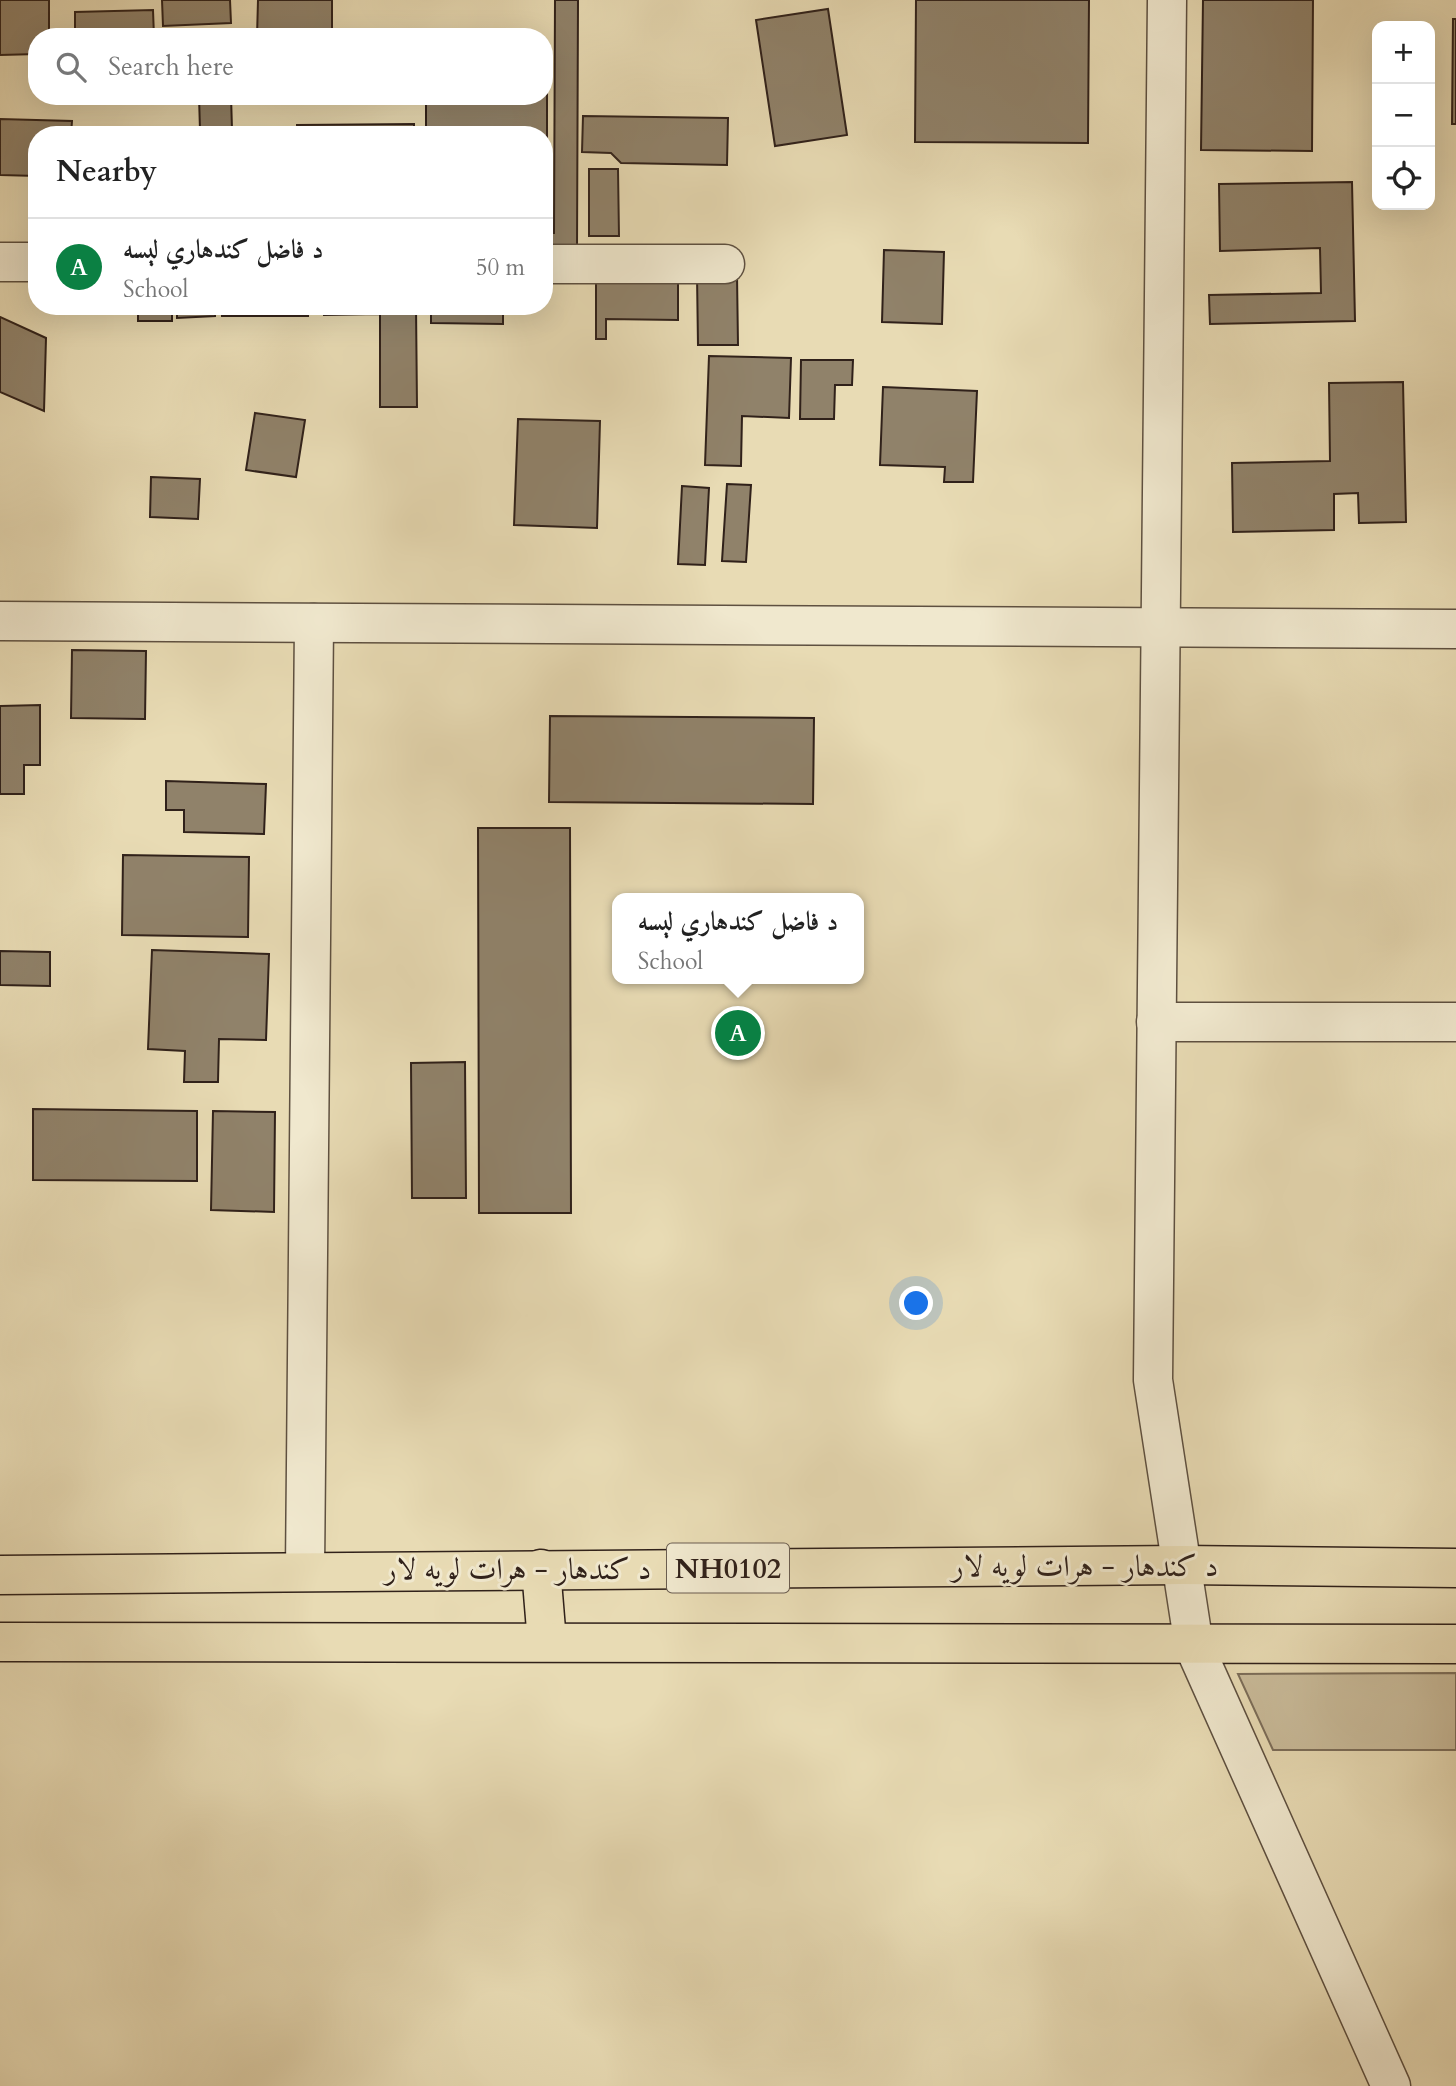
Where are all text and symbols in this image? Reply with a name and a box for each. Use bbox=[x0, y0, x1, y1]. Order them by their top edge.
map controls bbox=[1372, 21, 1435, 210]
button: + bbox=[1372, 21, 1435, 84]
search box bbox=[28, 28, 553, 105]
icon: search bbox=[52, 48, 90, 86]
text: Search here bbox=[108, 49, 234, 84]
button: − bbox=[1372, 84, 1435, 147]
button: locate bbox=[1372, 147, 1435, 210]
text: Nearby bbox=[56, 151, 157, 192]
text: د فاضل کندهاري لېسه bbox=[123, 232, 323, 267]
text: A bbox=[70, 252, 88, 283]
text: 50 m bbox=[476, 252, 525, 283]
text: School bbox=[123, 274, 188, 305]
popup bbox=[612, 893, 864, 984]
text: د فاضل کندهاري لېسه bbox=[638, 904, 838, 939]
text: School bbox=[638, 946, 703, 977]
pin: A bbox=[715, 1007, 761, 1059]
your location bbox=[899, 1286, 933, 1320]
road number: NH0102 bbox=[667, 1544, 789, 1592]
street label: د کندهار - هرات لويه لار bbox=[949, 1546, 1218, 1587]
street label: د کندهار - هرات لويه لار bbox=[382, 1549, 651, 1590]

